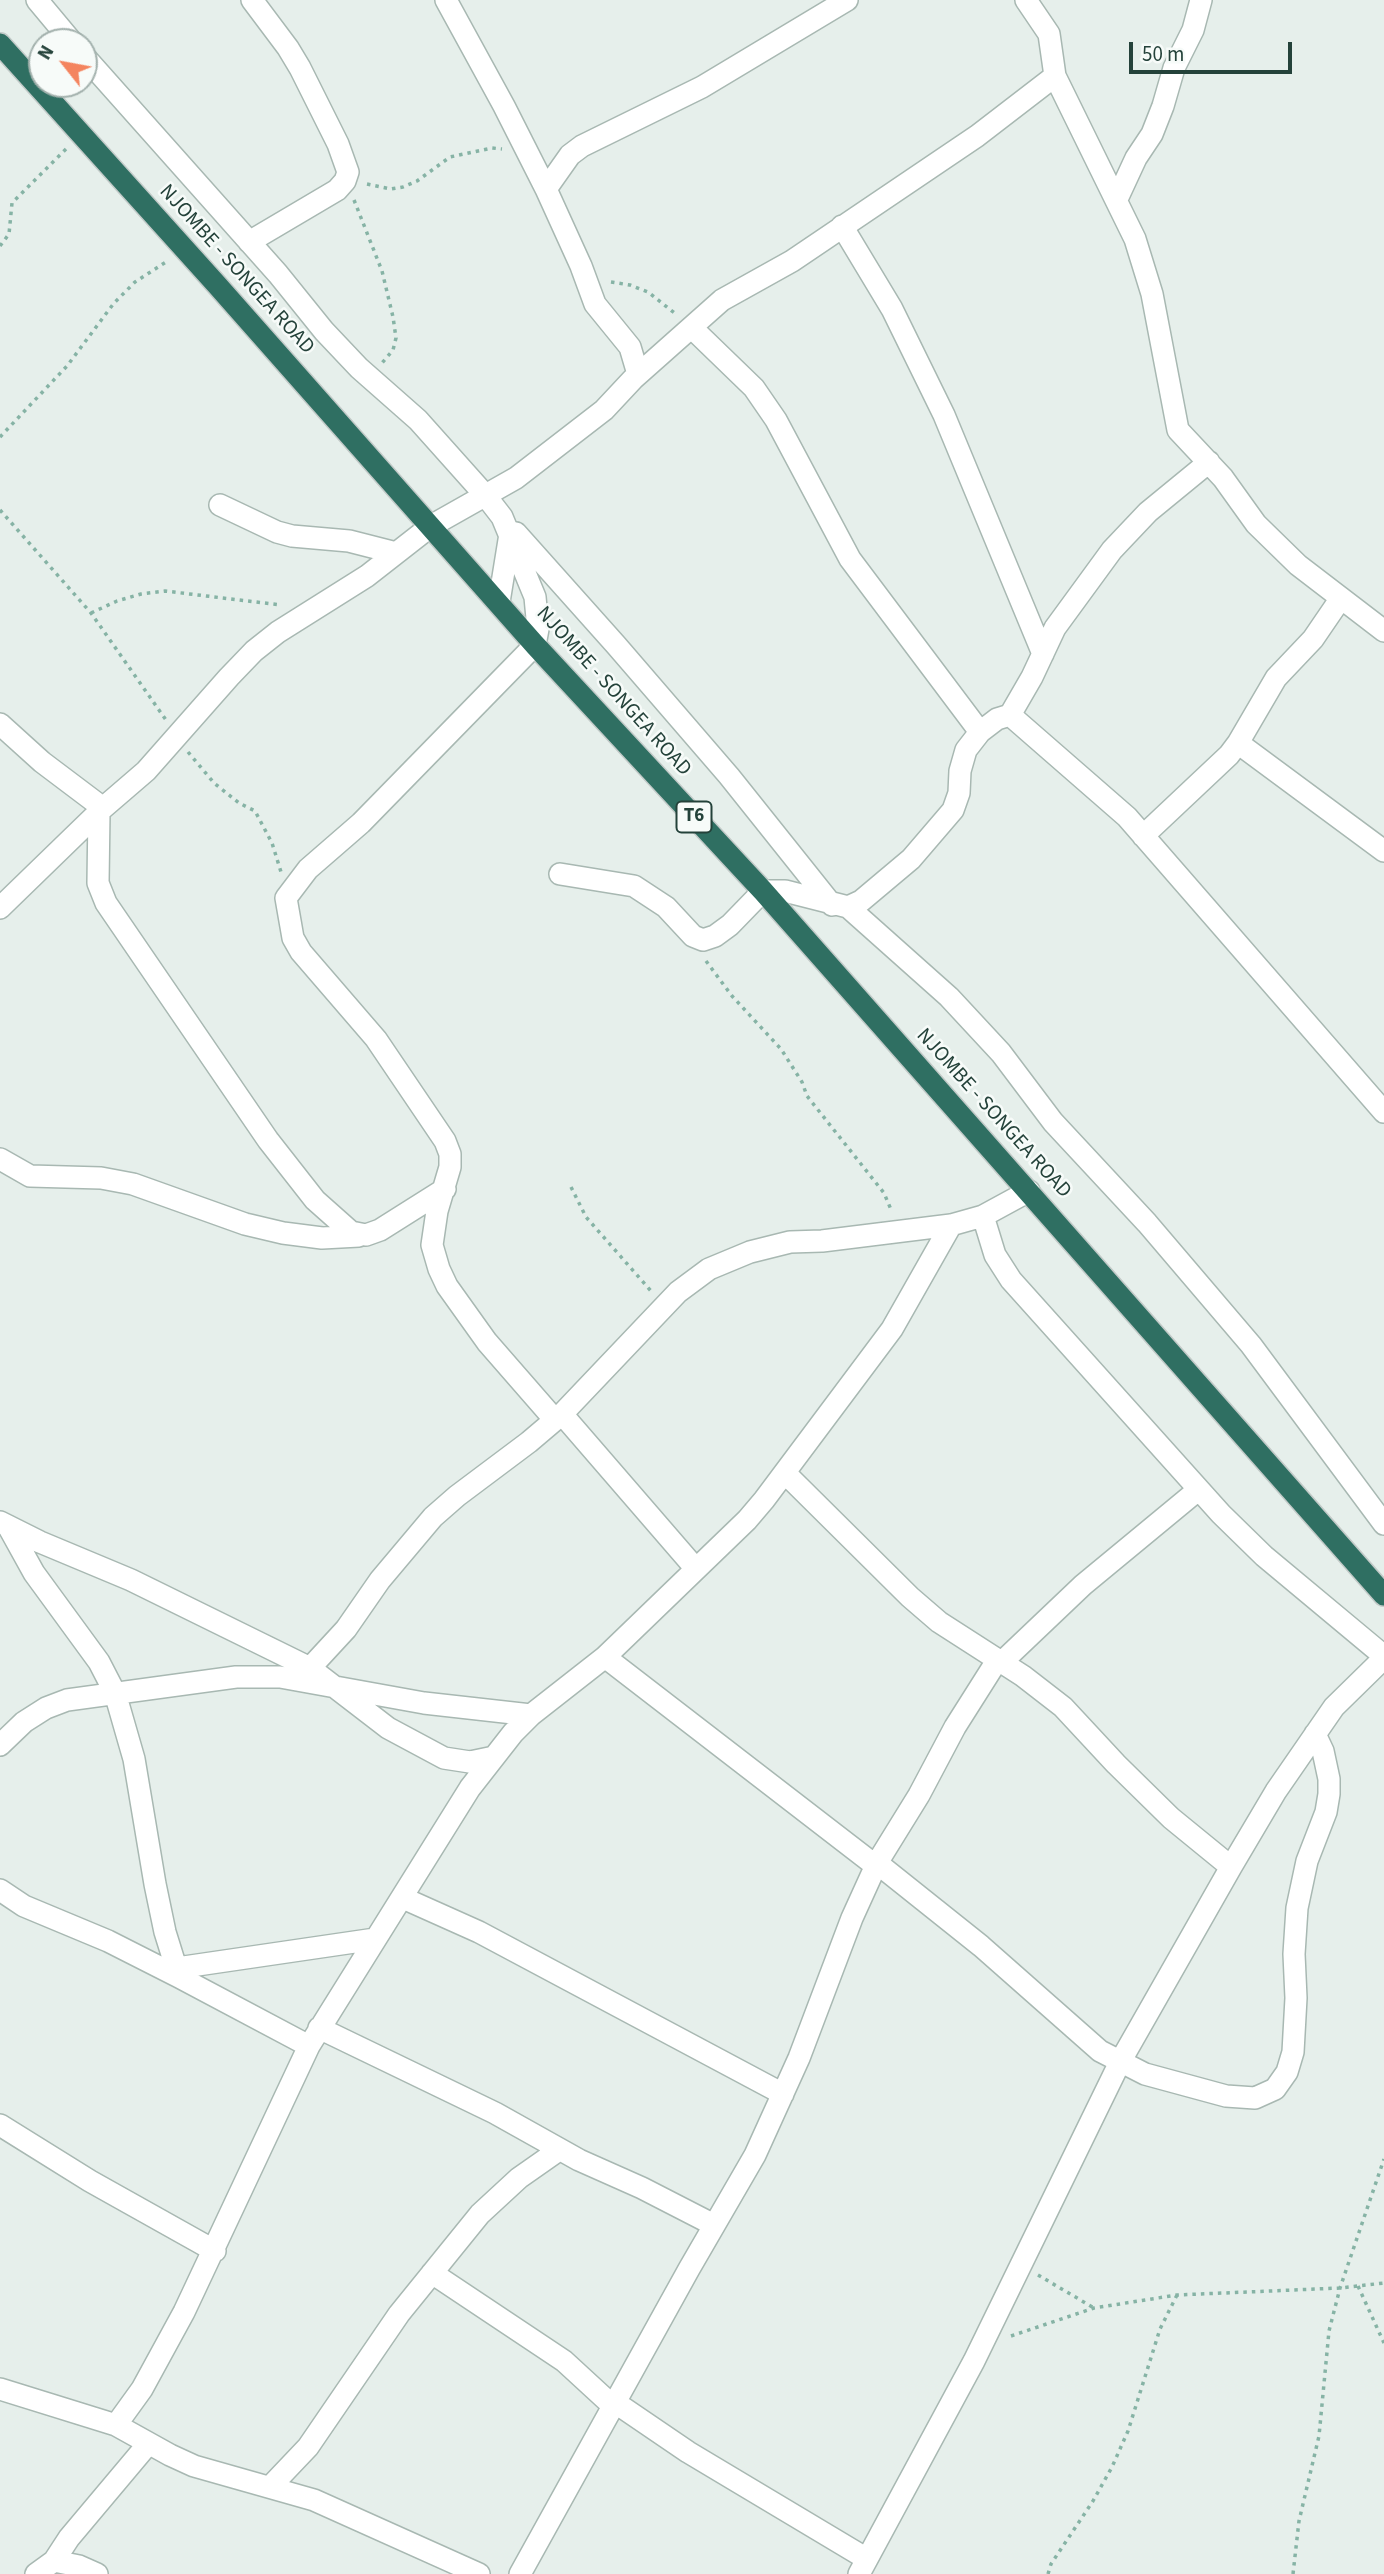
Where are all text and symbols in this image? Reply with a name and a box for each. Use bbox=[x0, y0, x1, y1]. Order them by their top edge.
north arrow bbox=[28, 28, 98, 98]
scale bar bbox=[1132, 28, 1295, 72]
text: 50 m bbox=[1142, 39, 1184, 69]
text: N bbox=[31, 41, 61, 65]
street label: NJOMBE - SONGEA ROAD bbox=[153, 180, 319, 360]
street label: NJOMBE - SONGEA ROAD bbox=[530, 602, 696, 782]
road number: T6 bbox=[676, 802, 712, 832]
street label: NJOMBE - SONGEA ROAD bbox=[910, 1024, 1076, 1204]

